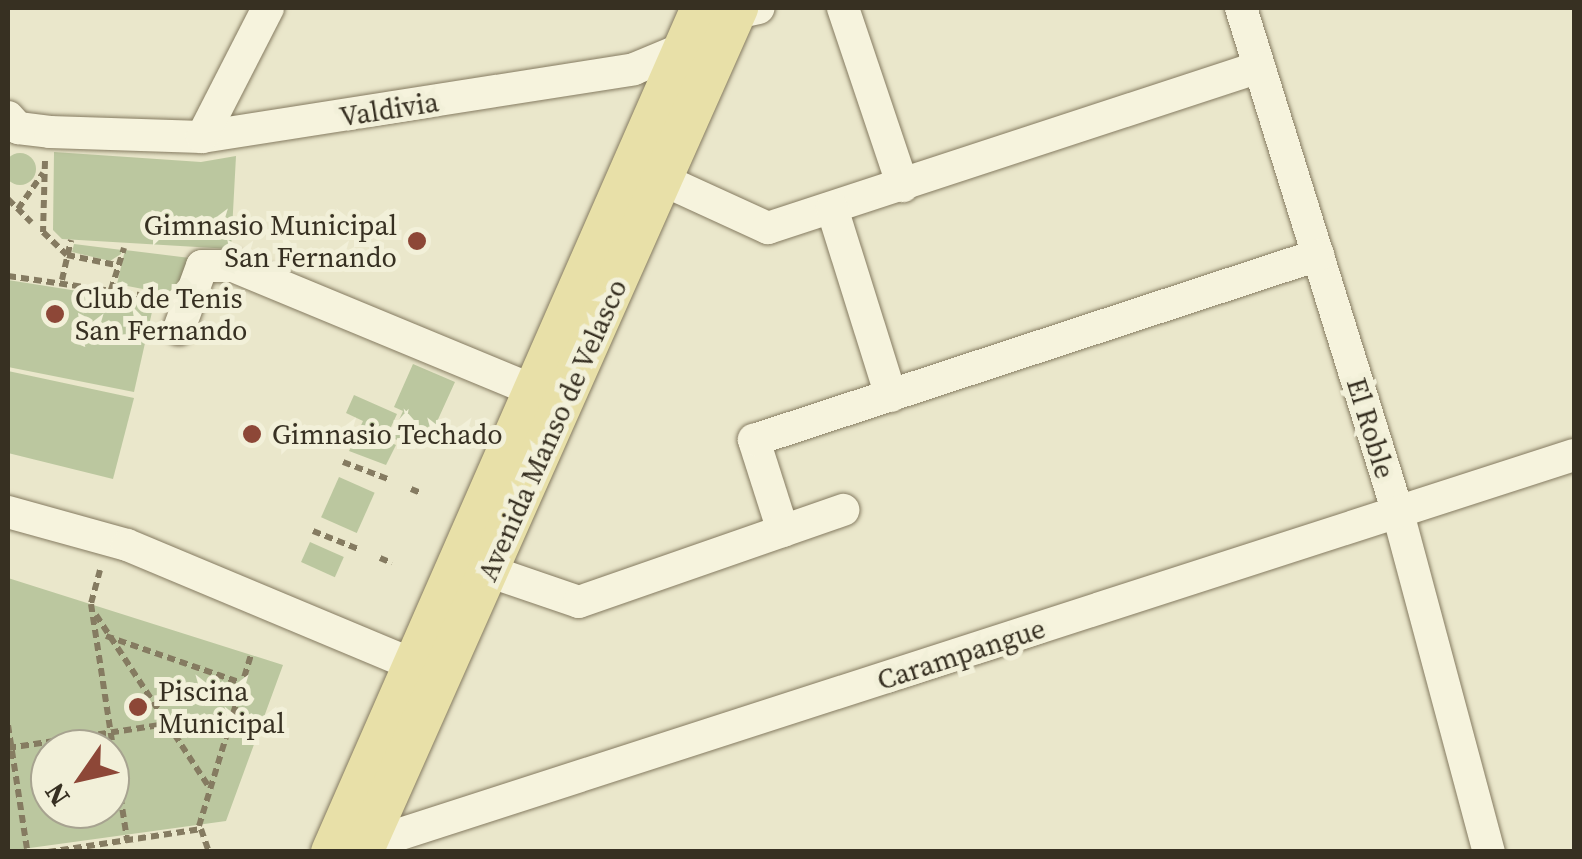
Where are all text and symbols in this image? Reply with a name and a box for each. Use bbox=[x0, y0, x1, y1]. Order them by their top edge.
street label: Valdivia bbox=[337, 85, 441, 133]
place label: Gimnasio Municipal San Fernando bbox=[144, 208, 397, 274]
marker: Gimnasio Municipal San Fernando bbox=[406, 230, 428, 252]
street label: Avenida Manso de Velasco bbox=[470, 274, 634, 586]
place label: Club de Tenis San Fernando bbox=[75, 281, 247, 347]
marker: Club de Tenis San Fernando bbox=[44, 303, 66, 325]
street label: El Roble bbox=[1340, 374, 1402, 482]
place label: Gimnasio Techado bbox=[272, 417, 503, 451]
marker: Gimnasio Techado bbox=[241, 423, 263, 445]
street label: Carampangue bbox=[873, 611, 1049, 697]
place label: Piscina Municipal bbox=[158, 674, 285, 740]
marker: Piscina Municipal bbox=[127, 696, 149, 718]
north arrow bbox=[30, 729, 130, 829]
text: N bbox=[35, 776, 78, 814]

